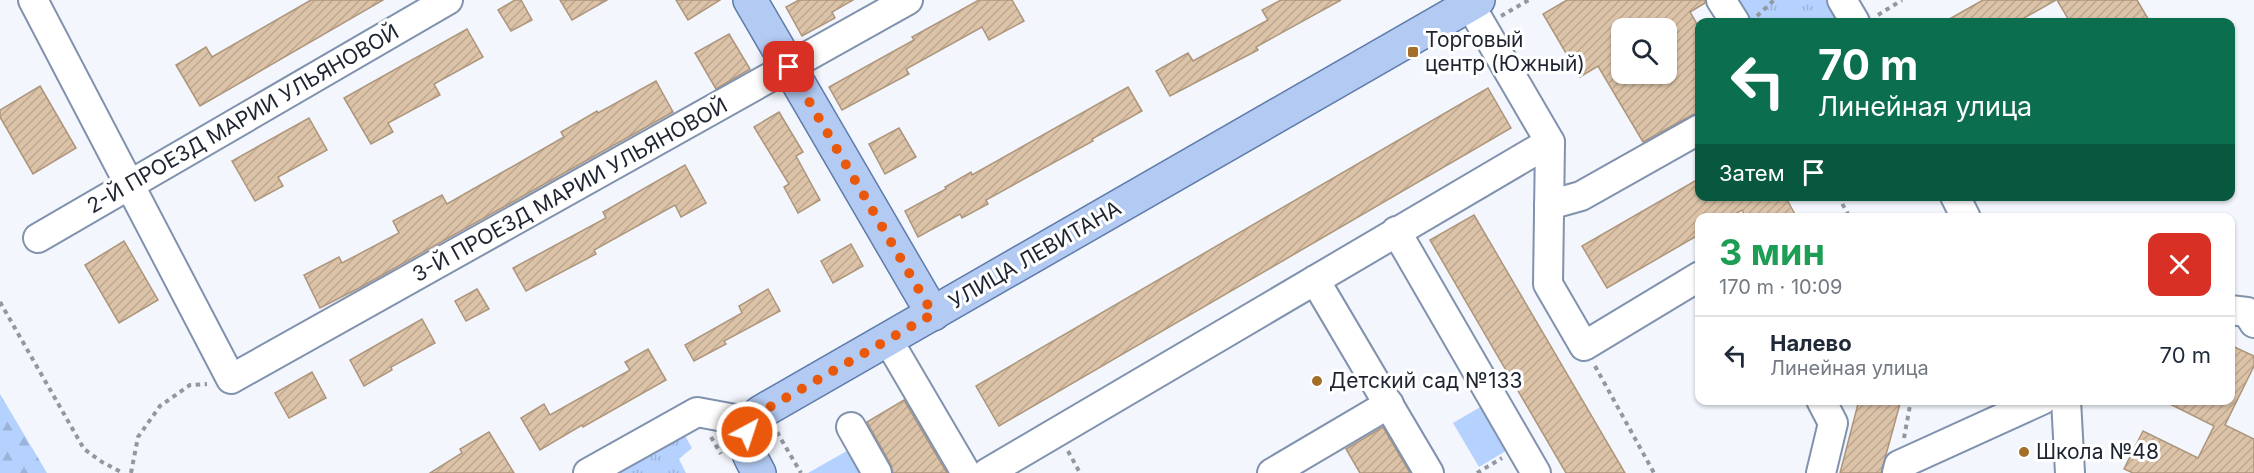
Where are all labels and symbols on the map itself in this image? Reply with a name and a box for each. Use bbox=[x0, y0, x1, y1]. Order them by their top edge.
street label: 2-Й ПРОЕЗД МАРИИ УЛЬЯНОВОЙ bbox=[82, 18, 403, 218]
place label: Торговый центр (Южный) bbox=[1425, 27, 1585, 76]
pin bbox=[763, 41, 814, 92]
marker: Торговый центр (Южный) bbox=[1406, 45, 1420, 59]
street label: 3-Й ПРОЕЗД МАРИИ УЛЬЯНОВОЙ bbox=[408, 91, 731, 287]
street label: УЛИЦА ЛЕВИТАНА bbox=[944, 195, 1125, 314]
place label: Детский сад №133 bbox=[1329, 368, 1523, 393]
marker: Детский сад №133 bbox=[1310, 374, 1324, 388]
position arrow bbox=[715, 400, 779, 464]
place label: Школа №48 bbox=[2036, 439, 2159, 464]
marker: Школа №48 bbox=[2017, 445, 2031, 459]

